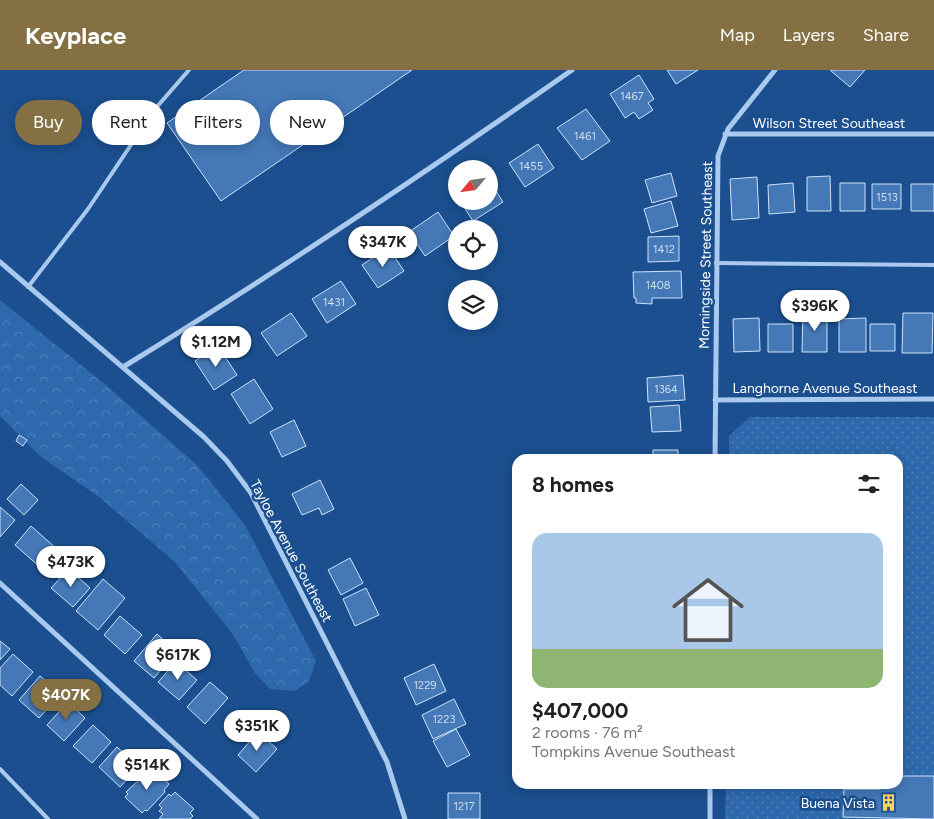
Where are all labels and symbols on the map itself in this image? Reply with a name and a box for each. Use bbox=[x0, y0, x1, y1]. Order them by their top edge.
house number: 1467 bbox=[620, 90, 644, 103]
street label: Wilson Street Southeast bbox=[753, 115, 905, 132]
house number: 1461 bbox=[574, 130, 596, 143]
north arrow bbox=[448, 160, 498, 210]
house number: 1455 bbox=[519, 160, 543, 173]
street label: Morningside Street Southeast bbox=[696, 161, 716, 349]
house number: 1513 bbox=[876, 191, 898, 204]
pin: $347K bbox=[348, 226, 418, 268]
house number: 1412 bbox=[653, 243, 675, 256]
house number: 1408 bbox=[645, 279, 671, 292]
pin: $396K bbox=[780, 290, 850, 332]
house number: 1431 bbox=[323, 296, 345, 309]
pin: $1.12M bbox=[175, 326, 257, 368]
street label: Langhorne Avenue Southeast bbox=[732, 380, 918, 397]
house number: 1364 bbox=[654, 383, 678, 396]
street label: Tayloe Avenue Southeast bbox=[246, 477, 336, 625]
pin: $473K bbox=[36, 546, 106, 588]
pin: $617K bbox=[143, 638, 213, 681]
pin: $407K bbox=[31, 678, 101, 721]
house number: 1229 bbox=[413, 679, 437, 692]
pin: $351K bbox=[222, 710, 292, 752]
house number: 1223 bbox=[433, 713, 455, 726]
pin: $514K bbox=[112, 748, 182, 791]
building icon: Buena Vista bbox=[879, 793, 899, 813]
place label: Buena Vista bbox=[801, 795, 875, 812]
house number: 1217 bbox=[453, 800, 475, 813]

